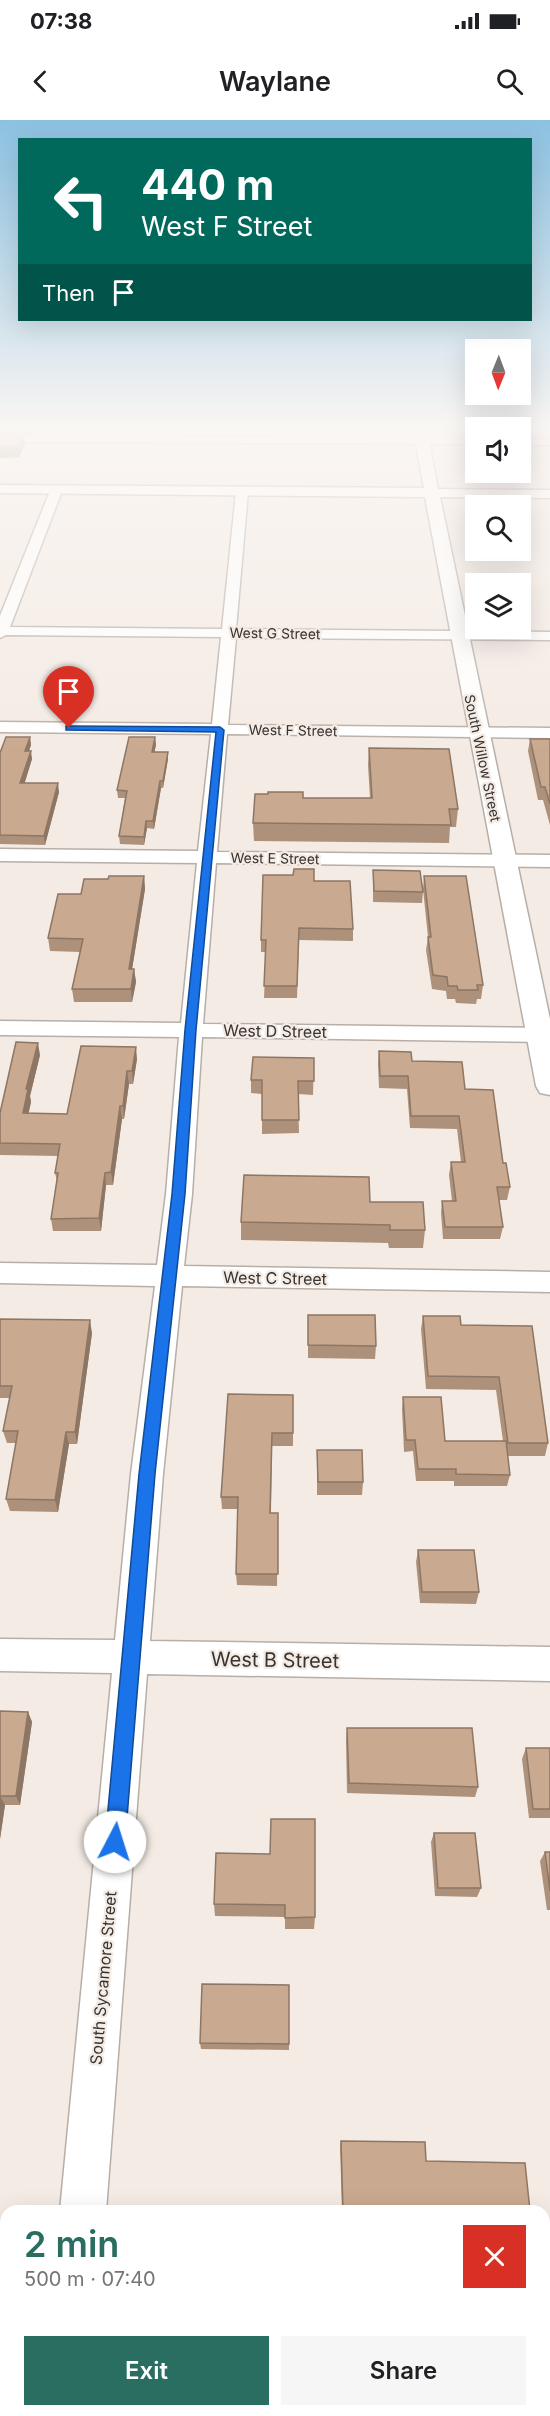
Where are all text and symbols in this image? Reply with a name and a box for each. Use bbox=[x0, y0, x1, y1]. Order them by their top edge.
text: 07:38 bbox=[30, 8, 92, 34]
icon: back bbox=[24, 65, 57, 98]
text: Waylane bbox=[219, 65, 331, 98]
icon: search bbox=[493, 65, 526, 98]
text: 440 m bbox=[141, 159, 274, 210]
icon: left bbox=[42, 162, 120, 240]
text: West F Street bbox=[141, 210, 312, 243]
icon: arrive bbox=[107, 276, 140, 309]
text: Then bbox=[42, 280, 95, 306]
north arrow bbox=[465, 339, 531, 405]
map controls bbox=[465, 339, 531, 639]
button: sound bbox=[465, 417, 531, 483]
button: search bbox=[465, 495, 531, 561]
button: layers bbox=[465, 573, 531, 639]
street label: West G Street bbox=[229, 624, 321, 642]
pin bbox=[43, 666, 94, 728]
icon: arrive bbox=[52, 675, 85, 708]
street label: South Willow Street bbox=[461, 693, 505, 823]
street label: West F Street bbox=[248, 721, 338, 739]
street label: West E Street bbox=[230, 849, 320, 867]
street label: West D Street bbox=[223, 1020, 327, 1042]
street label: West C Street bbox=[223, 1267, 327, 1289]
street label: West B Street bbox=[211, 1647, 340, 1673]
position arrow bbox=[83, 1810, 147, 1874]
street label: South Sycamore Street bbox=[85, 1890, 121, 2066]
text: 2 min bbox=[24, 2222, 119, 2266]
button: close bbox=[463, 2225, 526, 2288]
text: 500 m · 07:40 bbox=[24, 2267, 156, 2291]
button: Exit bbox=[24, 2336, 269, 2405]
button: Share bbox=[281, 2336, 526, 2405]

